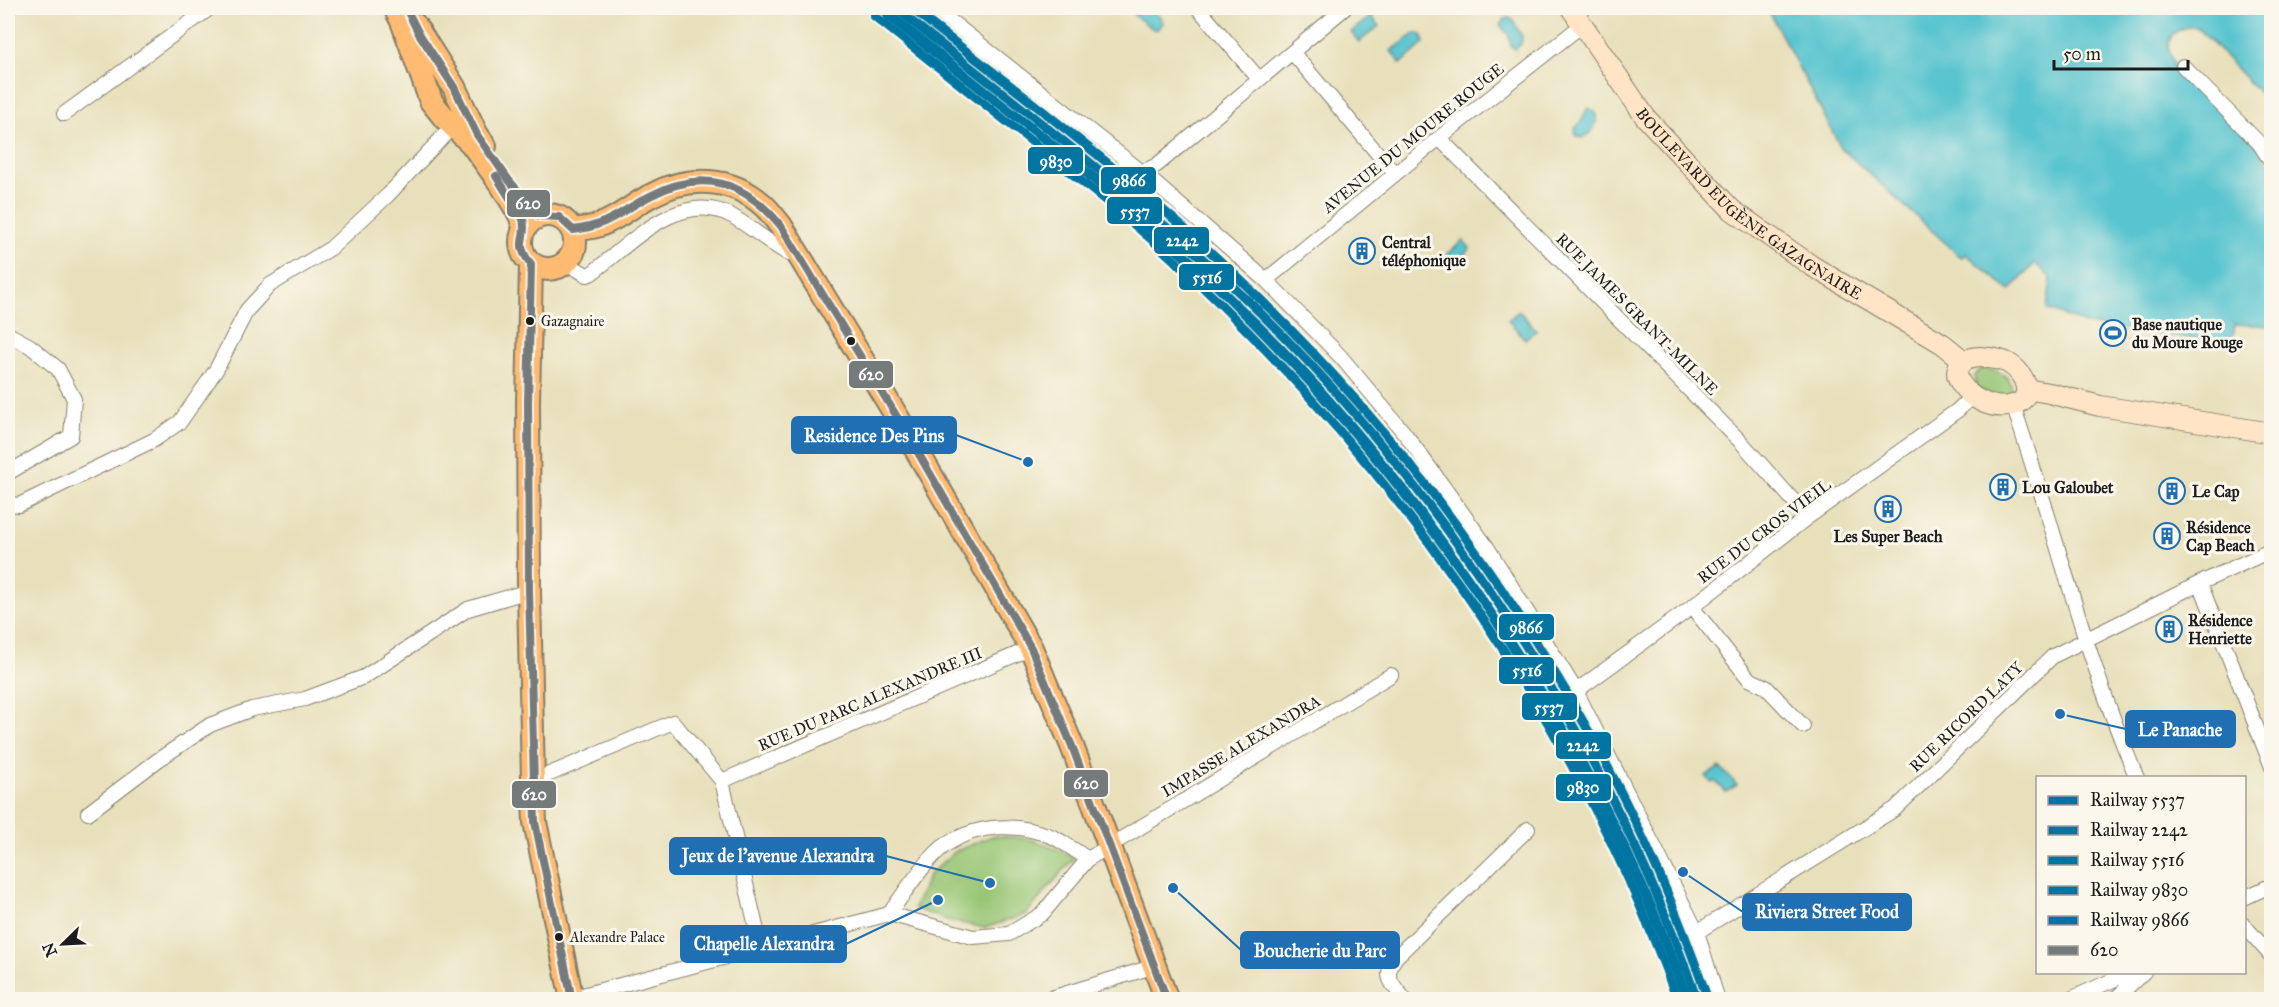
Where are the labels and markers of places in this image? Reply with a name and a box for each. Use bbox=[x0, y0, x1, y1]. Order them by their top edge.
place label: Central téléphonique bbox=[1381, 233, 1466, 271]
building icon: Central téléphonique bbox=[1347, 236, 1377, 266]
place label: Gazagnaire bbox=[541, 313, 605, 330]
marker: Gazagnaire bbox=[524, 315, 536, 327]
place label: Base nautique du Moure Rouge bbox=[2132, 315, 2243, 353]
sports icon: Base nautique du Moure Rouge bbox=[2098, 318, 2128, 348]
unlabelled marker bbox=[845, 335, 857, 347]
callout: Residence Des Pins bbox=[792, 417, 956, 453]
building icon: Lou Galoubet bbox=[1988, 472, 2018, 502]
building icon: Le Cap bbox=[2157, 476, 2187, 506]
place label: Lou Galoubet bbox=[2022, 478, 2114, 497]
place label: Le Cap bbox=[2192, 482, 2240, 502]
building icon: Les Super Beach bbox=[1873, 494, 1903, 524]
place label: Résidence Cap Beach bbox=[2186, 518, 2255, 556]
building icon: Résidence Cap Beach bbox=[2152, 521, 2182, 551]
place label: Les Super Beach bbox=[1833, 527, 1943, 547]
place label: Résidence Henriette bbox=[2188, 611, 2253, 648]
building icon: Résidence Henriette bbox=[2154, 614, 2184, 644]
callout: Le Panache bbox=[2126, 711, 2235, 747]
callout: Jeux de l'avenue Alexandra bbox=[670, 838, 886, 874]
callout: Riviera Street Food bbox=[1743, 894, 1911, 930]
callout: Chapelle Alexandra bbox=[681, 926, 846, 962]
place label: Alexandre Palace bbox=[569, 929, 665, 946]
marker: Alexandre Palace bbox=[553, 931, 565, 943]
callout: Boucherie du Parc bbox=[1241, 932, 1399, 968]

